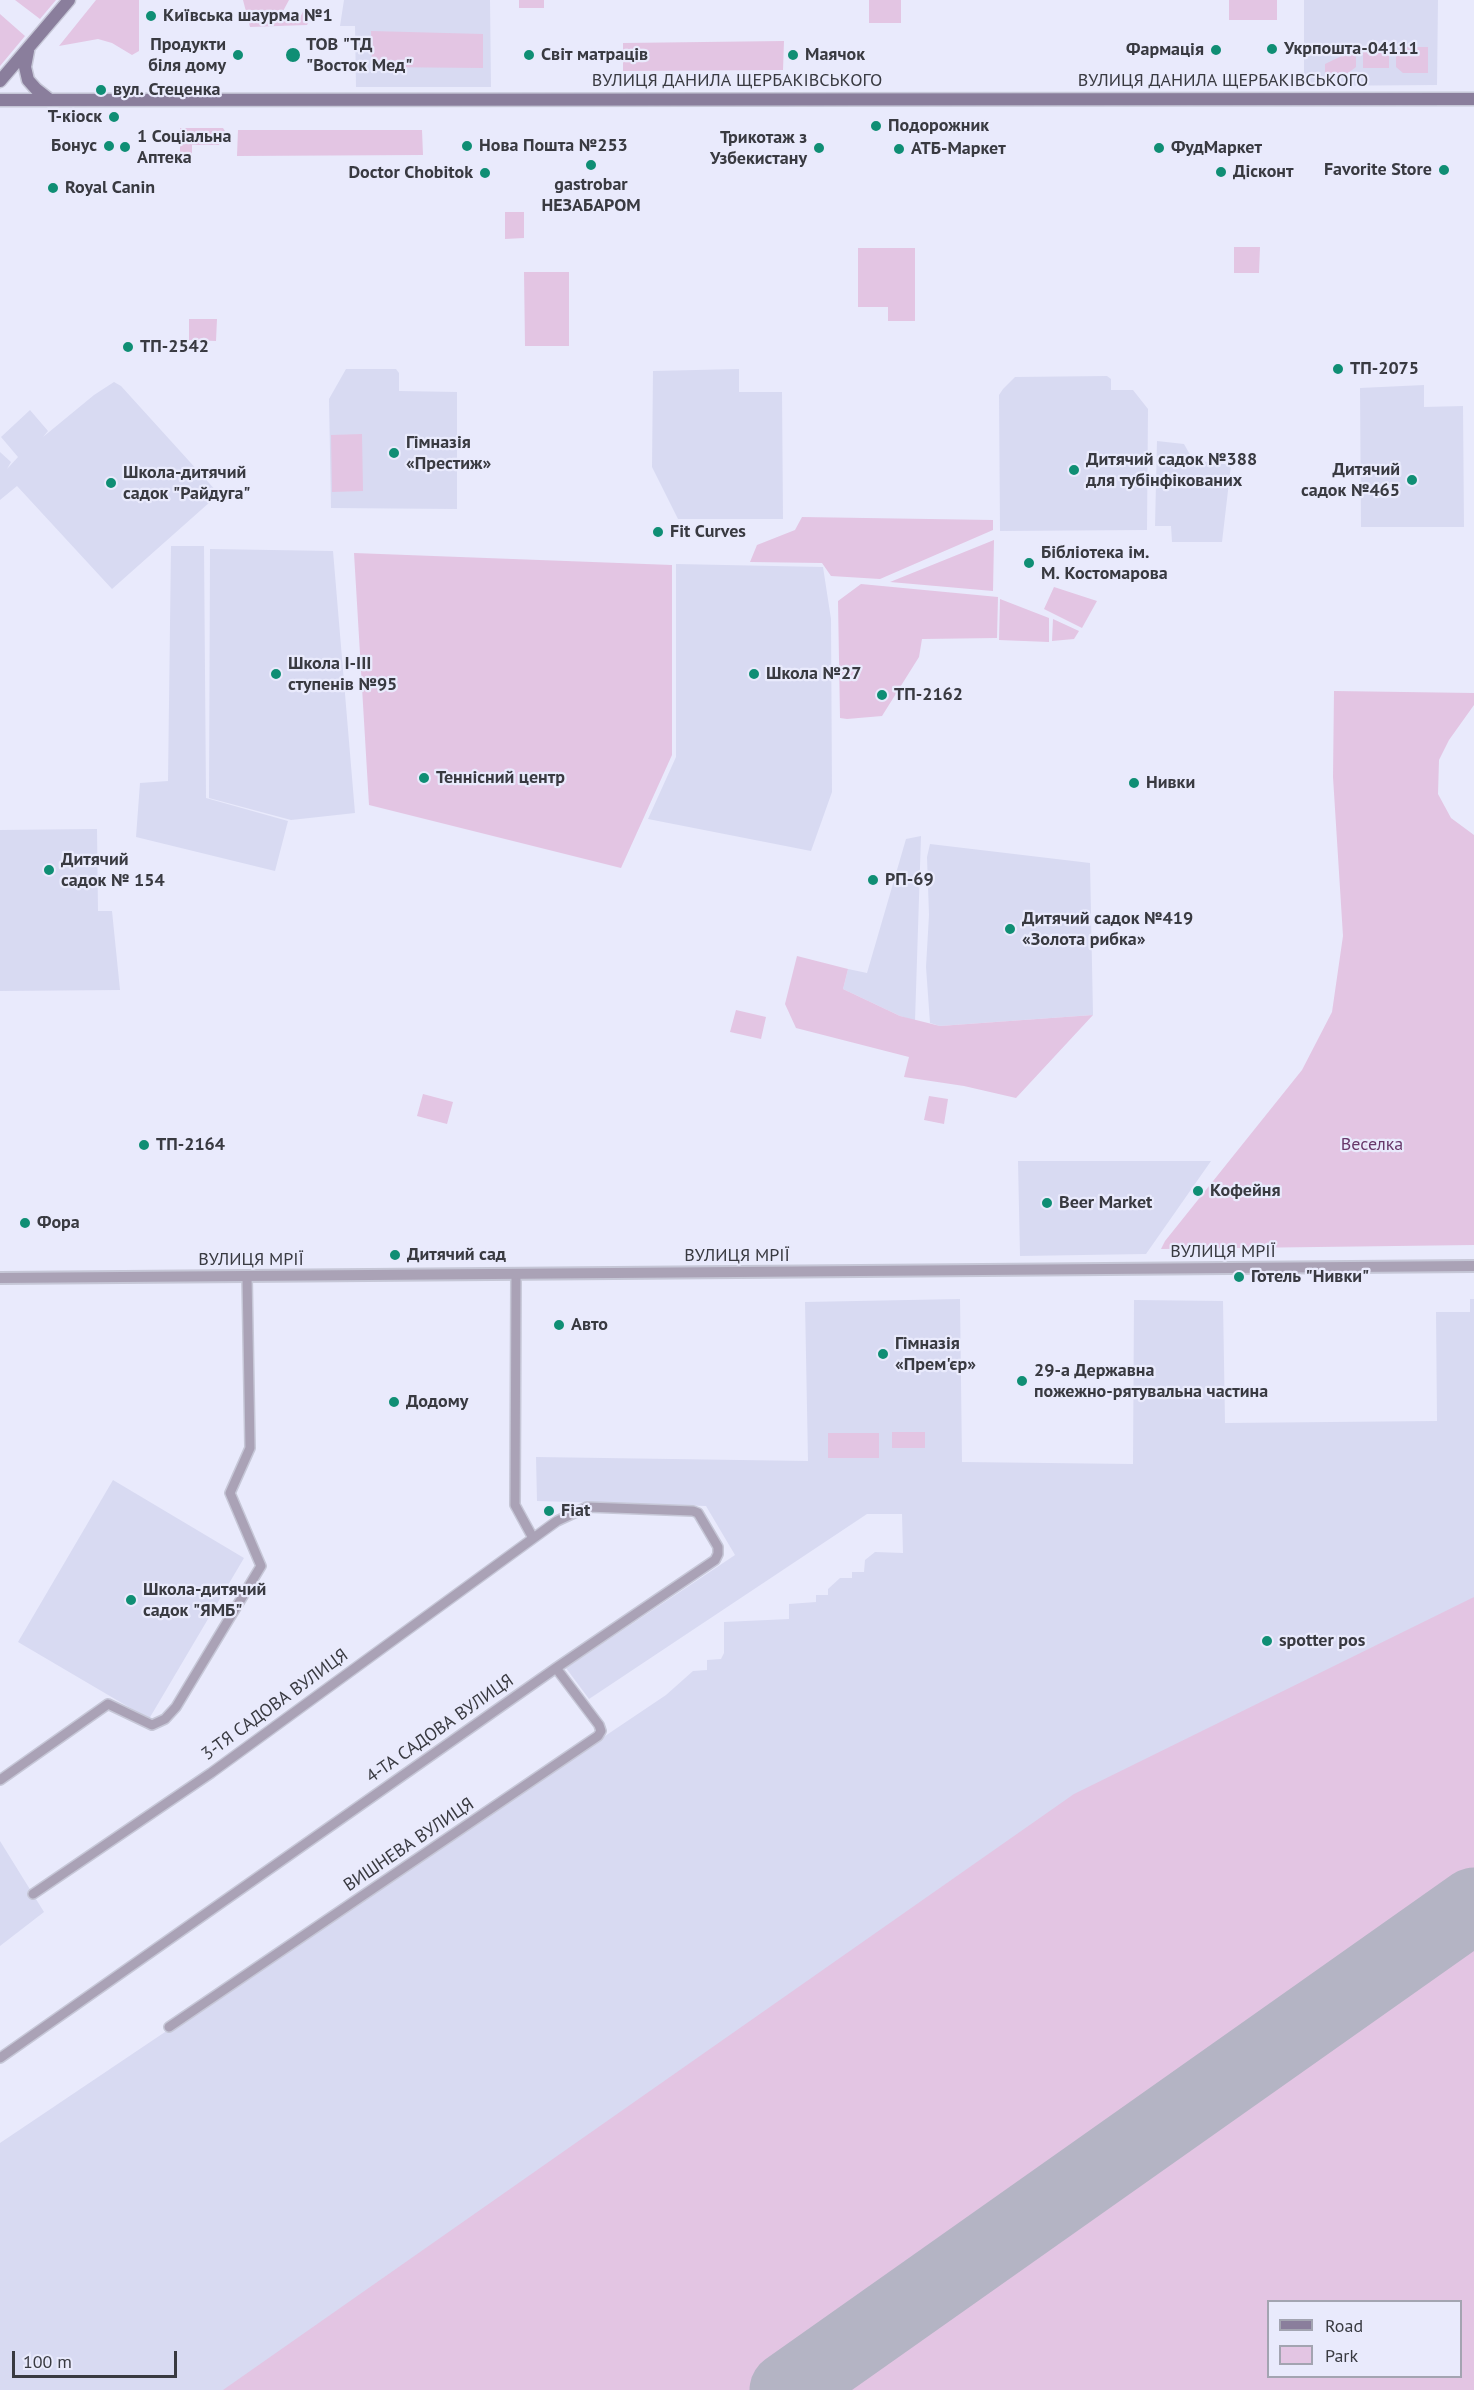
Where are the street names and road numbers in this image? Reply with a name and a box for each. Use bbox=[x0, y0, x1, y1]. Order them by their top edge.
street label: ВУЛИЦЯ ДАНИЛА ЩЕРБАКІВСЬКОГО bbox=[592, 70, 882, 92]
street label: ВУЛИЦЯ ДАНИЛА ЩЕРБАКІВСЬКОГО bbox=[1078, 70, 1368, 92]
street label: ВУЛИЦЯ МРІЇ bbox=[1170, 1241, 1276, 1263]
street label: ВУЛИЦЯ МРІЇ bbox=[684, 1245, 790, 1267]
street label: ВУЛИЦЯ МРІЇ bbox=[198, 1249, 304, 1271]
street label: 3-ТЯ САДОВА ВУЛИЦЯ bbox=[198, 1645, 352, 1765]
street label: 4-ТА САДОВА ВУЛИЦЯ bbox=[362, 1670, 518, 1788]
street label: ВИШНЕВА ВУЛИЦЯ bbox=[340, 1793, 478, 1897]

